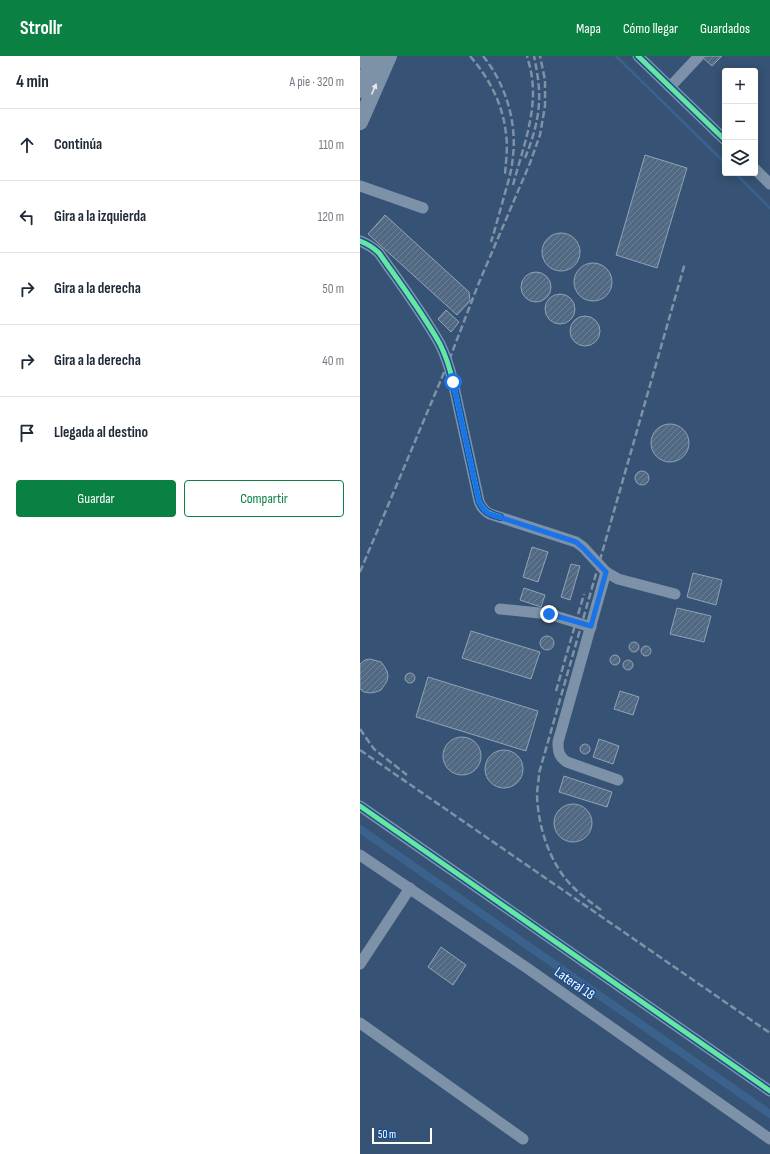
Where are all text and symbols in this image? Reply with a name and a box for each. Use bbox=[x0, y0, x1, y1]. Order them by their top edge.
text: Strollr bbox=[20, 17, 62, 40]
text: Mapa bbox=[576, 20, 601, 37]
text: Cómo llegar bbox=[623, 20, 678, 37]
text: Guardados bbox=[700, 20, 750, 37]
map controls bbox=[722, 68, 758, 176]
button: + bbox=[722, 68, 758, 104]
text: 4 min bbox=[16, 72, 49, 92]
text: A pie · 320 m bbox=[290, 74, 344, 90]
one-way arrow bbox=[371, 83, 378, 95]
button: − bbox=[722, 104, 758, 140]
icon: ahead bbox=[16, 134, 38, 156]
text: Continúa bbox=[54, 135, 102, 154]
text: 110 m bbox=[319, 137, 344, 153]
button: layers bbox=[722, 140, 758, 176]
icon: left bbox=[16, 206, 38, 228]
text: Gira a la izquierda bbox=[54, 207, 146, 226]
text: 120 m bbox=[318, 209, 344, 225]
icon: right bbox=[16, 278, 38, 300]
text: Gira a la derecha bbox=[54, 279, 141, 298]
text: 50 m bbox=[323, 281, 344, 297]
icon: right bbox=[16, 350, 38, 372]
text: Gira a la derecha bbox=[54, 351, 141, 370]
text: 40 m bbox=[322, 353, 344, 369]
route start bbox=[444, 373, 462, 391]
icon: arrive bbox=[16, 422, 38, 444]
text: Llegada al destino bbox=[54, 423, 148, 442]
button: Guardar bbox=[16, 480, 176, 517]
button: Compartir bbox=[184, 480, 344, 517]
route end bbox=[540, 605, 558, 623]
street label: Lateral 18 bbox=[551, 963, 598, 1003]
scale bar bbox=[372, 1126, 432, 1145]
text: 50 m bbox=[378, 1128, 396, 1141]

